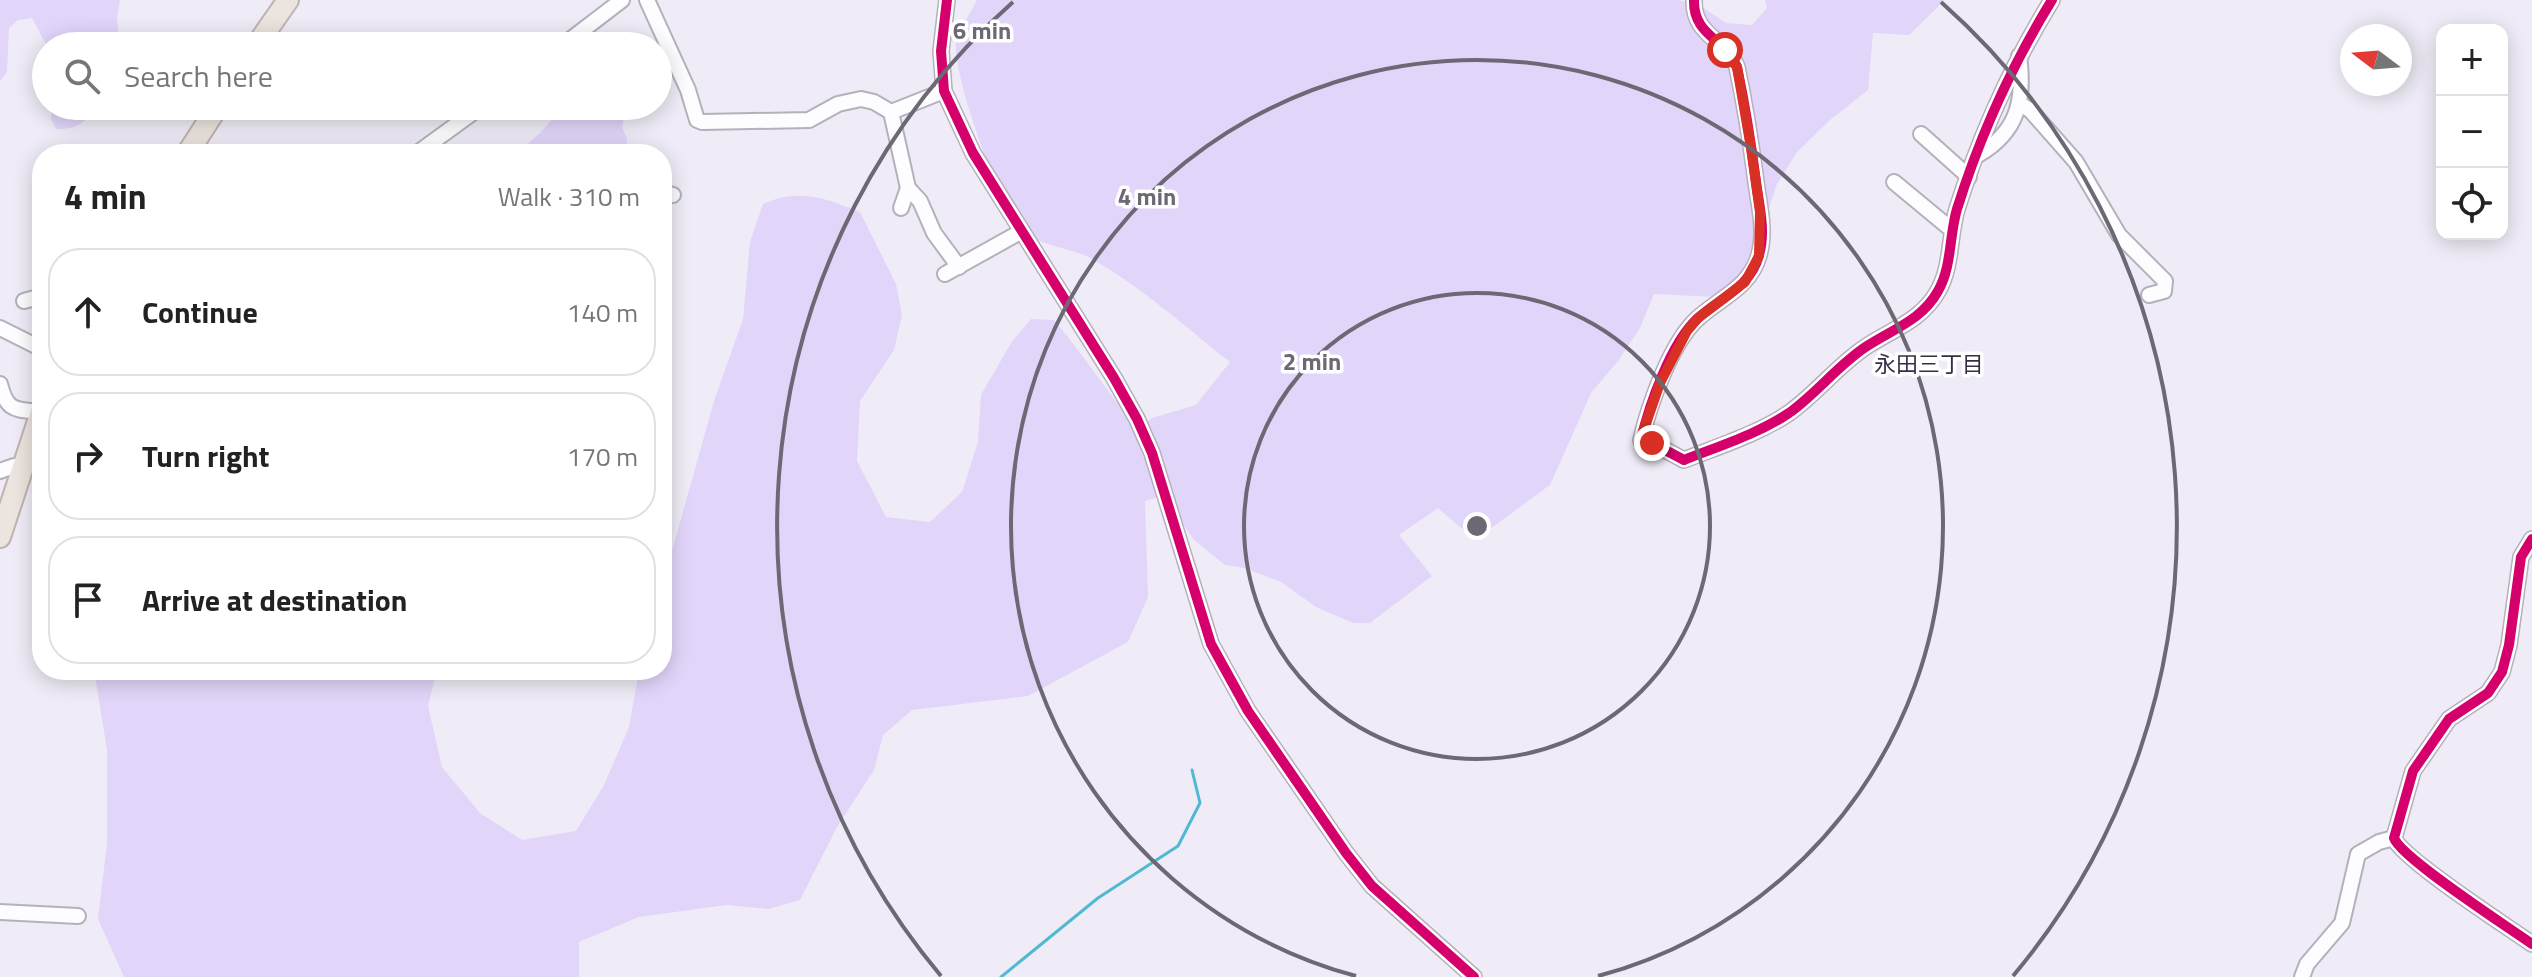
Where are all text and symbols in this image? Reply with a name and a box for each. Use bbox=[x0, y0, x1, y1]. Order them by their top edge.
text: 6 min bbox=[953, 12, 1011, 48]
north arrow bbox=[2340, 24, 2412, 96]
map controls bbox=[2436, 24, 2508, 240]
button: + bbox=[2436, 24, 2508, 96]
search box bbox=[32, 32, 672, 120]
route start bbox=[1707, 32, 1743, 68]
text: Search here bbox=[124, 53, 273, 99]
icon: search bbox=[60, 54, 104, 98]
button: − bbox=[2436, 96, 2508, 168]
button: locate bbox=[2436, 168, 2508, 240]
text: 4 min bbox=[64, 170, 147, 222]
text: Walk · 310 m bbox=[498, 177, 640, 216]
text: 4 min bbox=[1118, 178, 1176, 214]
text: Continue bbox=[142, 289, 258, 335]
icon: ahead bbox=[66, 290, 110, 334]
text: 140 m bbox=[567, 293, 638, 332]
text: 2 min bbox=[1283, 343, 1341, 379]
district label: 永田三丁目 bbox=[1874, 347, 1984, 381]
route end bbox=[1634, 425, 1670, 461]
text: Turn right bbox=[142, 433, 270, 479]
icon: right bbox=[66, 434, 110, 478]
text: 170 m bbox=[567, 437, 638, 476]
centre of rings bbox=[1463, 512, 1491, 540]
text: Arrive at destination bbox=[142, 577, 407, 623]
icon: arrive bbox=[66, 578, 110, 622]

